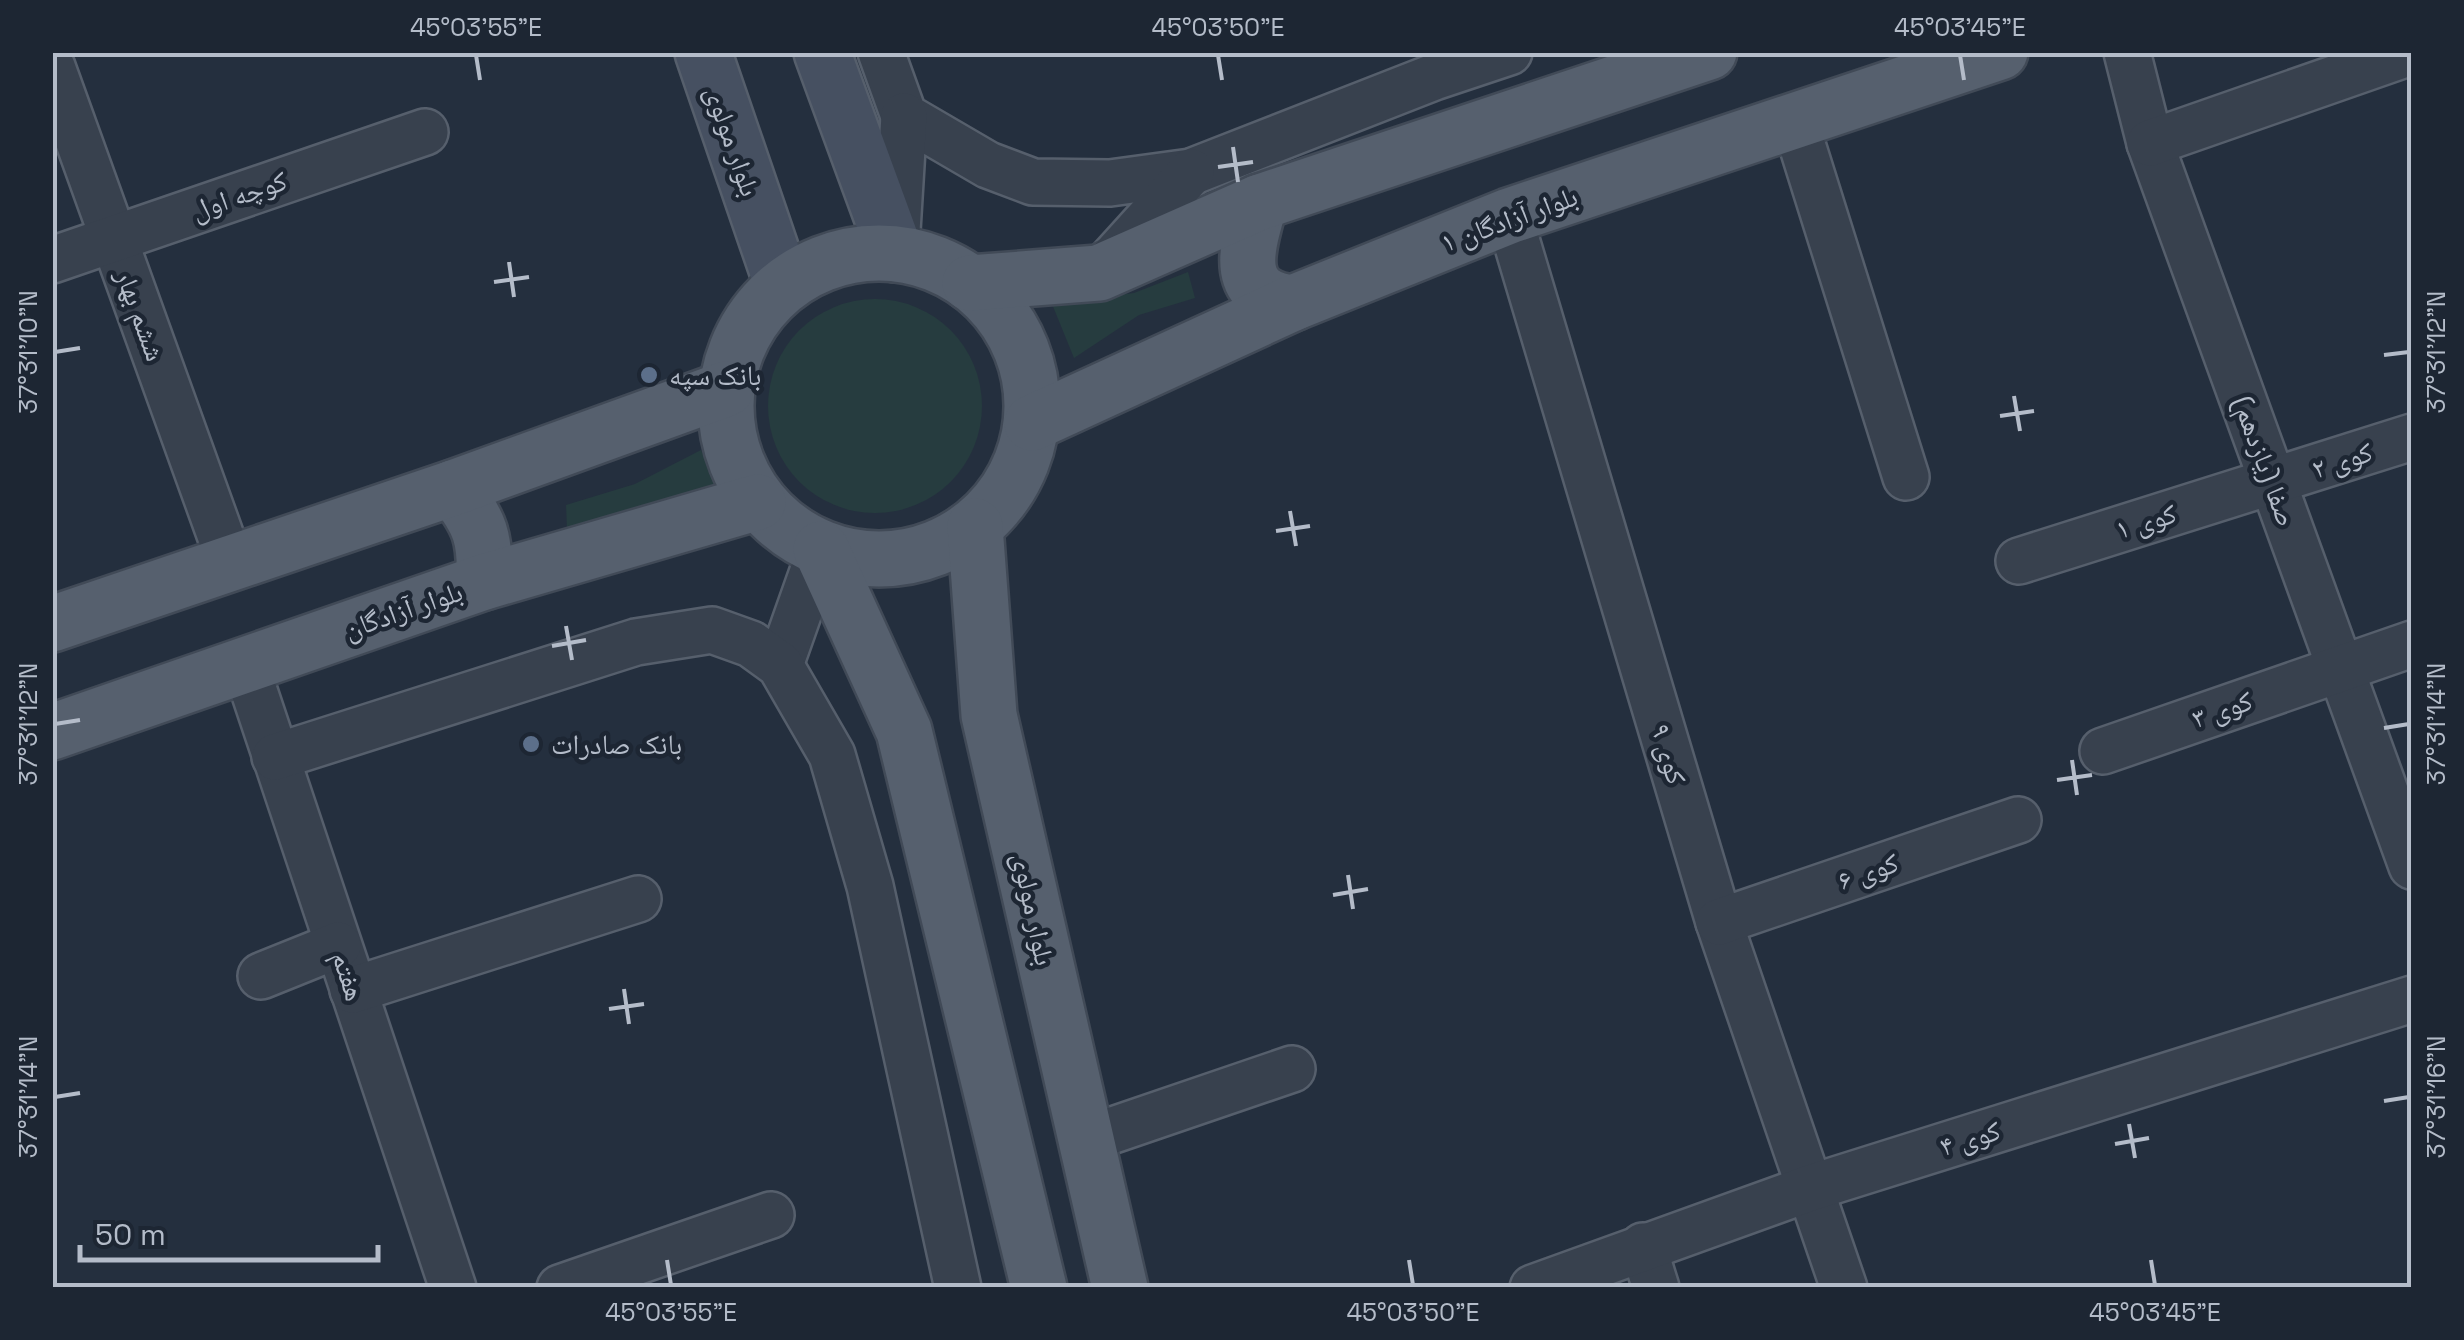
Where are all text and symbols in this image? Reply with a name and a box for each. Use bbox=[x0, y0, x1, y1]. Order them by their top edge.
text: 45°03'55"E bbox=[410, 11, 542, 43]
text: 45°03'50"E bbox=[1151, 11, 1285, 43]
text: 45°03'45"E bbox=[1894, 11, 2026, 43]
street label: بلوار مولوی bbox=[697, 81, 769, 201]
street label: کوچه اول bbox=[186, 162, 292, 228]
street label: بلوار آزادگان ۱ bbox=[1436, 178, 1582, 260]
street label: ششم بهار bbox=[107, 263, 174, 366]
text: 37°31'10"N bbox=[12, 290, 44, 414]
text: 37°31'12"N bbox=[2420, 291, 2452, 413]
place label: بانک سپه bbox=[669, 357, 762, 393]
marker: بانک سپه bbox=[638, 364, 660, 386]
street label: صفا (یازدهم) bbox=[2224, 391, 2305, 532]
street label: کوی ۲ bbox=[2307, 433, 2377, 487]
street label: کوی ۱ bbox=[2111, 495, 2181, 547]
street label: بلوار آزادگان bbox=[339, 573, 467, 647]
text: 37°31'12"N bbox=[12, 663, 44, 785]
text: 37°31'14"N bbox=[2420, 663, 2452, 785]
street label: کوی ۳ bbox=[2187, 682, 2257, 736]
street label: کوی ۹ bbox=[1643, 719, 1695, 789]
place label: بانک صادرات bbox=[551, 726, 682, 762]
marker: بانک صادرات bbox=[520, 733, 542, 755]
street label: کوی ۶ bbox=[1833, 844, 1903, 898]
street label: بلوار مولوی bbox=[1004, 849, 1064, 969]
street label: هفتم bbox=[323, 947, 374, 1006]
text: 37°31'16"N bbox=[2420, 1035, 2452, 1159]
text: 37°31'14"N bbox=[12, 1036, 44, 1158]
street label: کوی ۴ bbox=[1935, 1112, 2005, 1164]
scale bar bbox=[80, 1200, 378, 1262]
text: 50 m bbox=[95, 1215, 166, 1254]
text: 45°03'55"E bbox=[605, 1296, 737, 1328]
text: 45°03'50"E bbox=[1346, 1296, 1480, 1328]
text: 45°03'45"E bbox=[2089, 1296, 2221, 1328]

